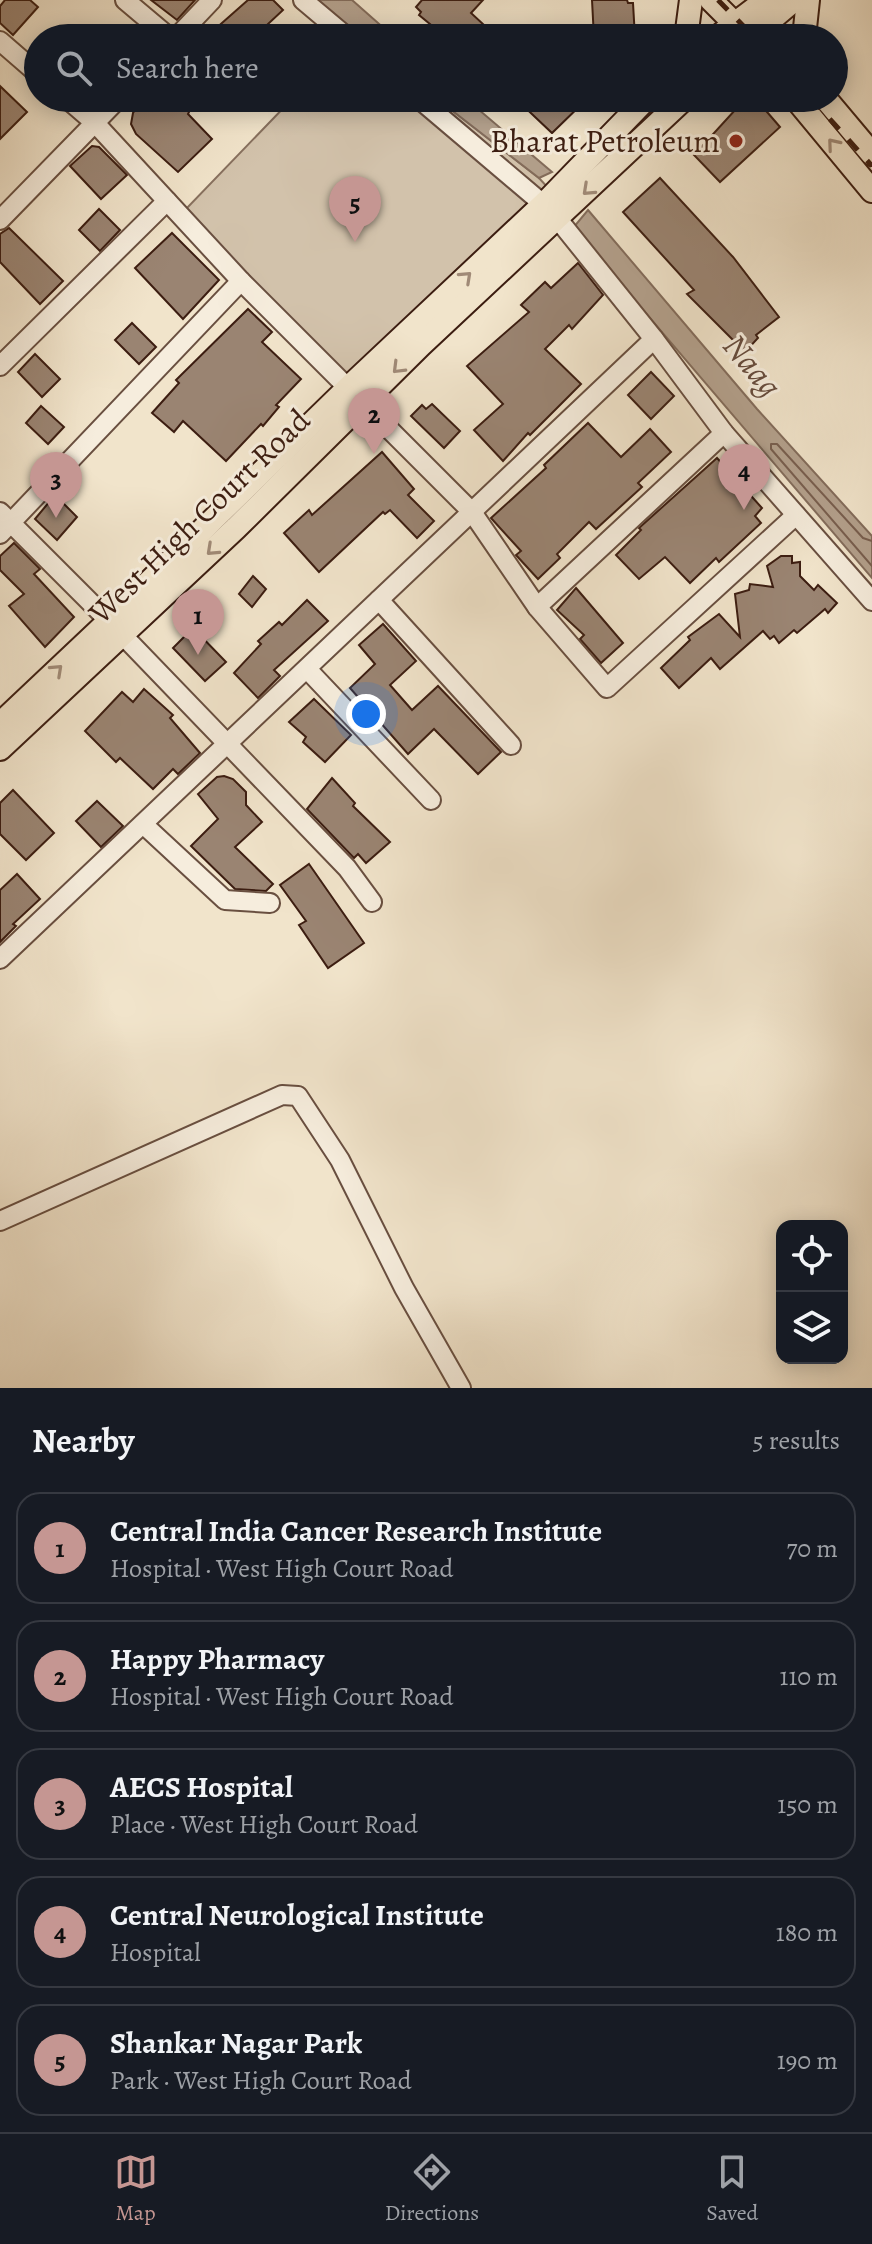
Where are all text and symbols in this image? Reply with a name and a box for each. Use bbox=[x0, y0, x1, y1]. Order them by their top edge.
search box bbox=[24, 24, 848, 112]
icon: search bbox=[52, 46, 96, 90]
text: Search here bbox=[116, 48, 259, 88]
place label: Bharat Petroleum bbox=[490, 119, 720, 163]
marker: Bharat Petroleum bbox=[727, 132, 745, 150]
one-way arrow bbox=[829, 139, 843, 154]
pin: 5 bbox=[329, 176, 381, 242]
one-way arrow bbox=[582, 180, 597, 194]
one-way arrow bbox=[457, 271, 471, 286]
water label: Naag bbox=[712, 324, 793, 407]
one-way arrow bbox=[393, 359, 407, 373]
pin: 2 bbox=[348, 388, 400, 454]
street label: West High Court Road bbox=[78, 398, 320, 634]
pin: 4 bbox=[718, 444, 770, 510]
pin: 3 bbox=[30, 452, 82, 518]
one-way arrow bbox=[207, 540, 222, 554]
pin: 1 bbox=[172, 589, 224, 655]
one-way arrow bbox=[48, 665, 62, 680]
your location bbox=[346, 694, 386, 734]
map controls bbox=[776, 1220, 848, 1364]
button: locate bbox=[776, 1220, 848, 1292]
button: layers bbox=[776, 1292, 848, 1364]
text: Nearby bbox=[32, 1417, 135, 1464]
text: 5 results bbox=[752, 1423, 840, 1458]
text: Central India Cancer Research Institute bbox=[110, 1511, 602, 1551]
text: 1 bbox=[55, 1531, 65, 1566]
text: 70 m bbox=[786, 1531, 838, 1566]
text: Hospital · West High Court Road bbox=[110, 1551, 453, 1586]
text: Happy Pharmacy bbox=[110, 1639, 324, 1679]
text: 2 bbox=[54, 1659, 66, 1694]
text: 110 m bbox=[780, 1659, 838, 1694]
text: Hospital · West High Court Road bbox=[110, 1679, 453, 1714]
text: AECS Hospital bbox=[110, 1767, 293, 1807]
text: 3 bbox=[54, 1787, 66, 1822]
text: 150 m bbox=[777, 1787, 838, 1822]
text: Place · West High Court Road bbox=[110, 1807, 418, 1842]
text: Central Neurological Institute bbox=[110, 1895, 484, 1935]
text: 4 bbox=[54, 1915, 66, 1950]
text: 180 m bbox=[776, 1915, 838, 1950]
text: Hospital bbox=[110, 1935, 201, 1970]
text: Shankar Nagar Park bbox=[110, 2023, 362, 2063]
text: 5 bbox=[54, 2043, 66, 2078]
text: 190 m bbox=[777, 2043, 838, 2078]
text: Park · West High Court Road bbox=[110, 2063, 412, 2098]
tab: Map bbox=[114, 2150, 158, 2228]
tab: Directions bbox=[385, 2150, 479, 2228]
tab: Saved bbox=[706, 2150, 758, 2228]

